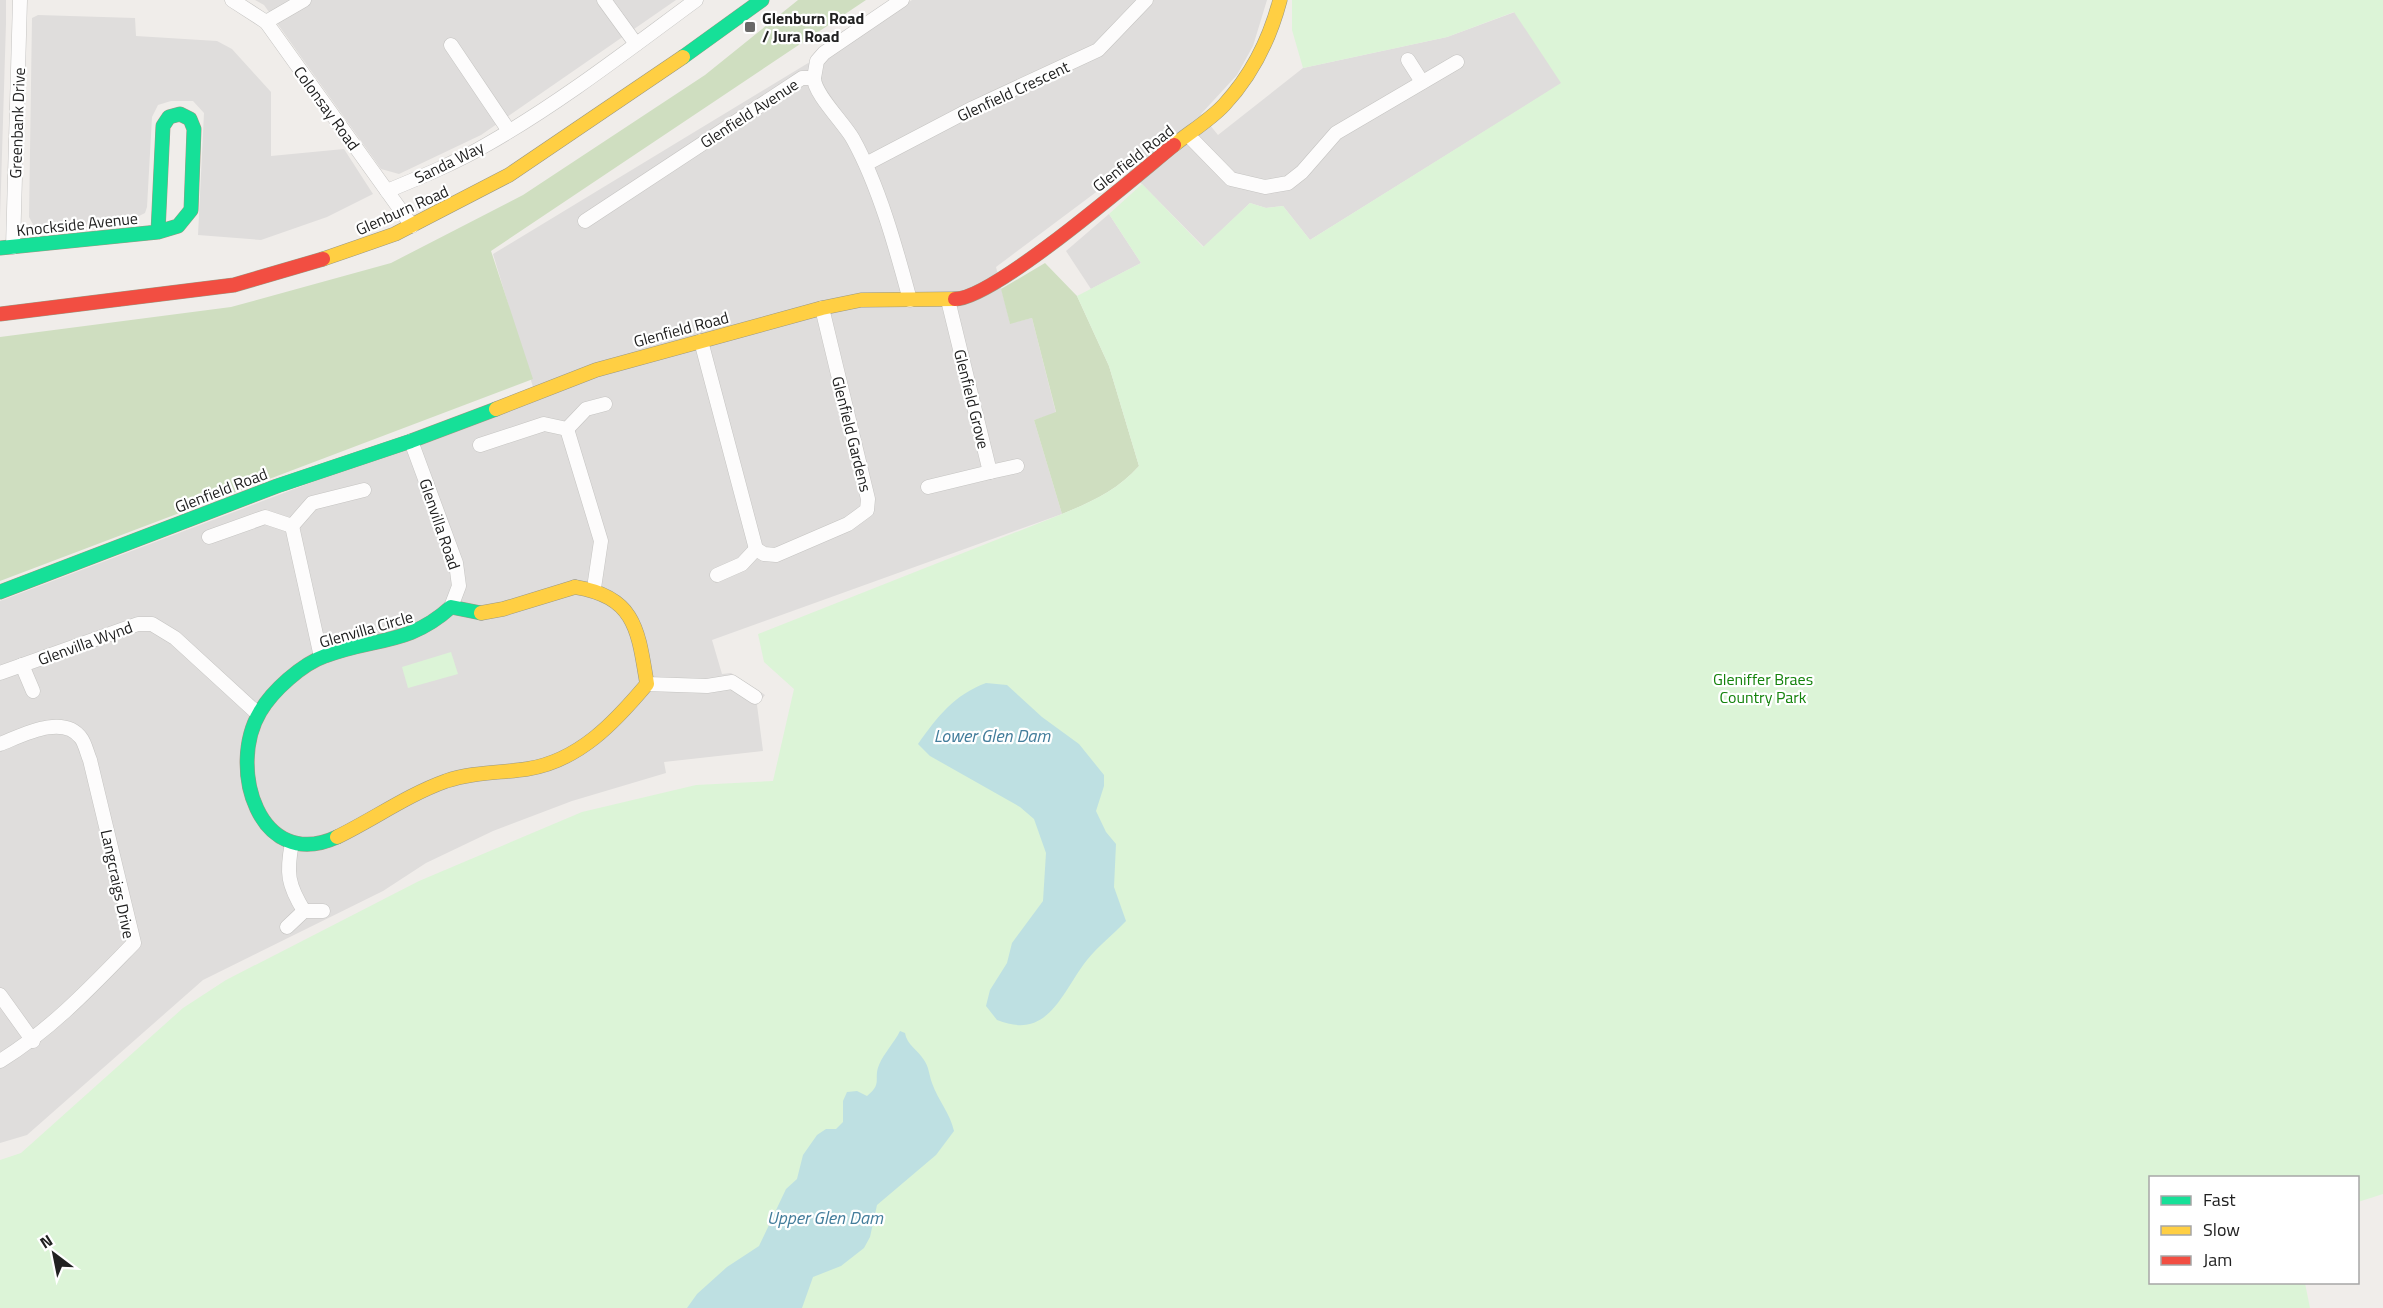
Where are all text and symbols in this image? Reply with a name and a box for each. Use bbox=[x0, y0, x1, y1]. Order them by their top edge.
place label: Glenburn Road / Jura Road bbox=[762, 6, 864, 48]
marker: Glenburn Road / Jura Road bbox=[743, 20, 757, 34]
street label: Glenfield Crescent bbox=[953, 54, 1073, 128]
street label: Colonsay Road bbox=[288, 61, 366, 155]
street label: Greenbank Drive bbox=[3, 67, 31, 179]
street label: Glenfield Avenue bbox=[695, 72, 803, 154]
street label: Glenfield Road bbox=[1087, 119, 1179, 197]
street label: Sanda Way bbox=[410, 135, 488, 189]
street label: Glenburn Road bbox=[352, 179, 452, 241]
street label: Knockside Avenue bbox=[15, 206, 139, 242]
street label: Glenfield Road bbox=[631, 305, 731, 353]
street label: Glenfield Grove bbox=[948, 347, 996, 451]
street label: Glenfield Gardens bbox=[826, 374, 878, 494]
street label: Glenfield Road bbox=[171, 461, 271, 519]
street label: Glenvilla Road bbox=[413, 475, 467, 573]
street label: Glenvilla Circle bbox=[316, 604, 416, 654]
street label: Glenvilla Wynd bbox=[34, 615, 136, 671]
park label: Gleniffer Braes Country Park bbox=[1713, 667, 1813, 709]
water label: Lower Glen Dam bbox=[934, 722, 1051, 749]
street label: Langcraigs Drive bbox=[95, 827, 141, 941]
legend bbox=[2149, 1176, 2359, 1284]
text: Fast bbox=[2203, 1186, 2236, 1213]
water label: Upper Glen Dam bbox=[767, 1204, 884, 1231]
text: Slow bbox=[2203, 1216, 2240, 1243]
north arrow bbox=[24, 1224, 84, 1284]
text: N bbox=[35, 1228, 57, 1254]
text: Jam bbox=[2203, 1246, 2232, 1273]

